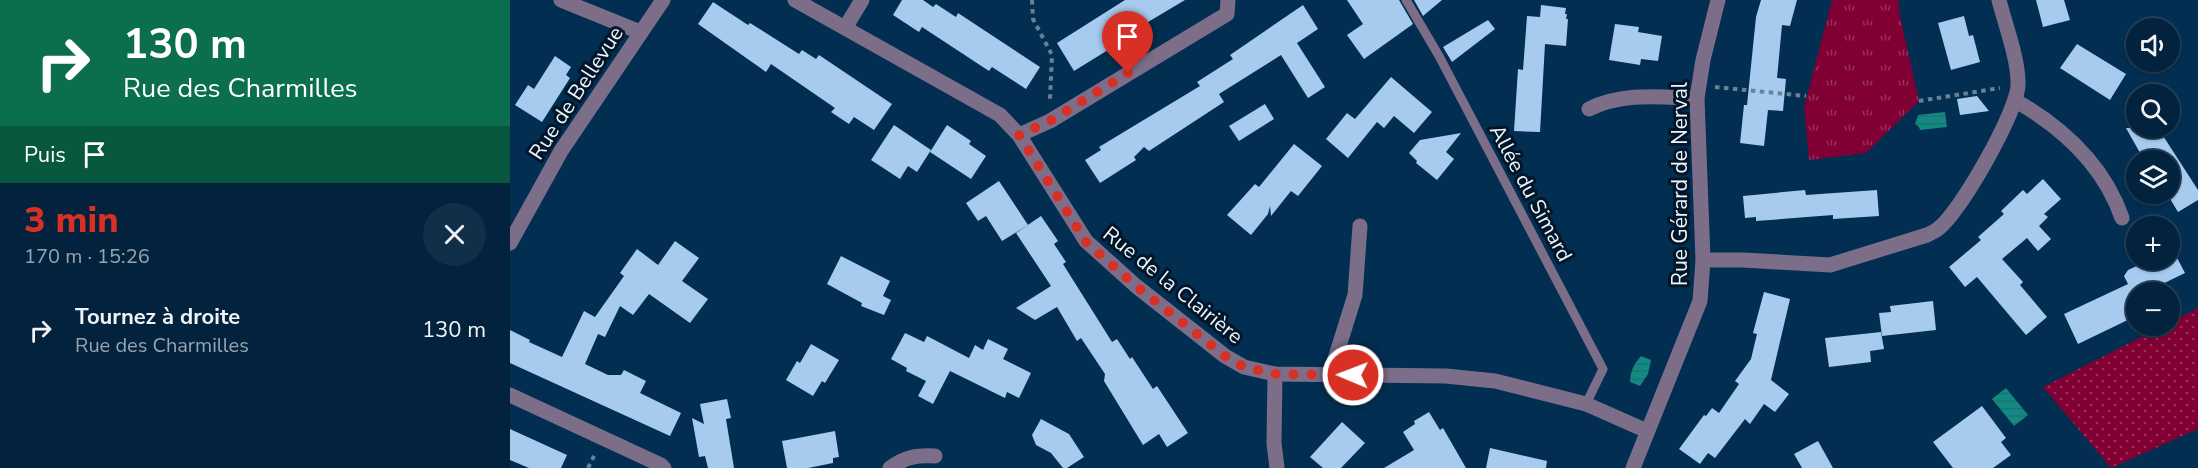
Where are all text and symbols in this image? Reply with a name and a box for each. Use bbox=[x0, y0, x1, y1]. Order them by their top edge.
pin bbox=[1102, 11, 1153, 73]
text: 130 m bbox=[123, 16, 247, 73]
map controls bbox=[2126, 18, 2180, 336]
button: sound bbox=[2126, 18, 2180, 72]
icon: arrive bbox=[1111, 20, 1144, 53]
street label: Rue de Bellevue bbox=[522, 21, 630, 165]
icon: right bbox=[24, 24, 102, 102]
text: Rue des Charmilles bbox=[123, 70, 358, 107]
street label: Rue Gérard de Nerval bbox=[1666, 81, 1694, 286]
button: search bbox=[2126, 84, 2180, 138]
street label: Allée du Simard bbox=[1483, 120, 1579, 266]
icon: arrive bbox=[78, 138, 111, 171]
text: Puis bbox=[24, 140, 66, 170]
button: layers bbox=[2126, 150, 2180, 204]
text: 3 min bbox=[24, 196, 119, 245]
button: close bbox=[423, 203, 486, 266]
button: + bbox=[2126, 216, 2180, 270]
street label: Rue de la Clairière bbox=[1097, 220, 1249, 350]
text: 170 m · 15:26 bbox=[24, 243, 150, 270]
button: − bbox=[2126, 282, 2180, 336]
text: Tournez à droite bbox=[75, 302, 240, 332]
icon: right bbox=[24, 314, 57, 347]
text: 130 m bbox=[422, 315, 486, 345]
text: Rue des Charmilles bbox=[75, 332, 249, 359]
position arrow bbox=[1321, 343, 1385, 407]

